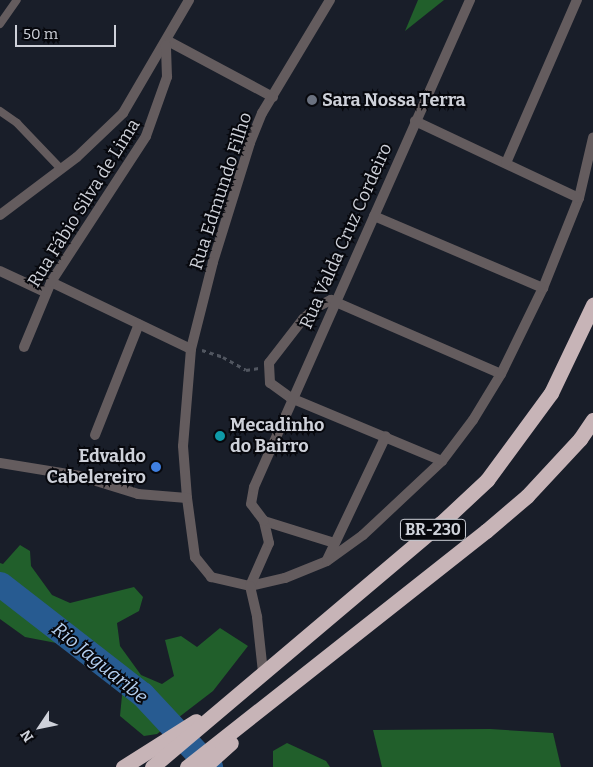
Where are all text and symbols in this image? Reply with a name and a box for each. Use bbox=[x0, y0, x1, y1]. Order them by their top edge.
scale bar bbox=[18, 15, 119, 47]
text: 50 m bbox=[23, 25, 58, 43]
place label: Sara Nossa Terra bbox=[322, 89, 466, 111]
marker: Sara Nossa Terra bbox=[306, 94, 318, 106]
street label: Rua Edmundo Filho bbox=[185, 110, 257, 272]
street label: Rua Fábio Silva de Lima bbox=[23, 115, 145, 291]
street label: Rua Valda Cruz Cordeiro bbox=[295, 140, 397, 332]
place label: Mecadinho do Bairro bbox=[230, 415, 324, 458]
marker: Mecadinho do Bairro bbox=[214, 430, 226, 442]
place label: Edvaldo Cabelereiro bbox=[47, 446, 146, 488]
marker: Edvaldo Cabelereiro bbox=[150, 461, 162, 473]
road number: BR-230 bbox=[399, 516, 467, 544]
water label: Rio Jaguaribe bbox=[48, 618, 152, 708]
north arrow bbox=[15, 702, 65, 752]
text: N bbox=[17, 726, 37, 745]

